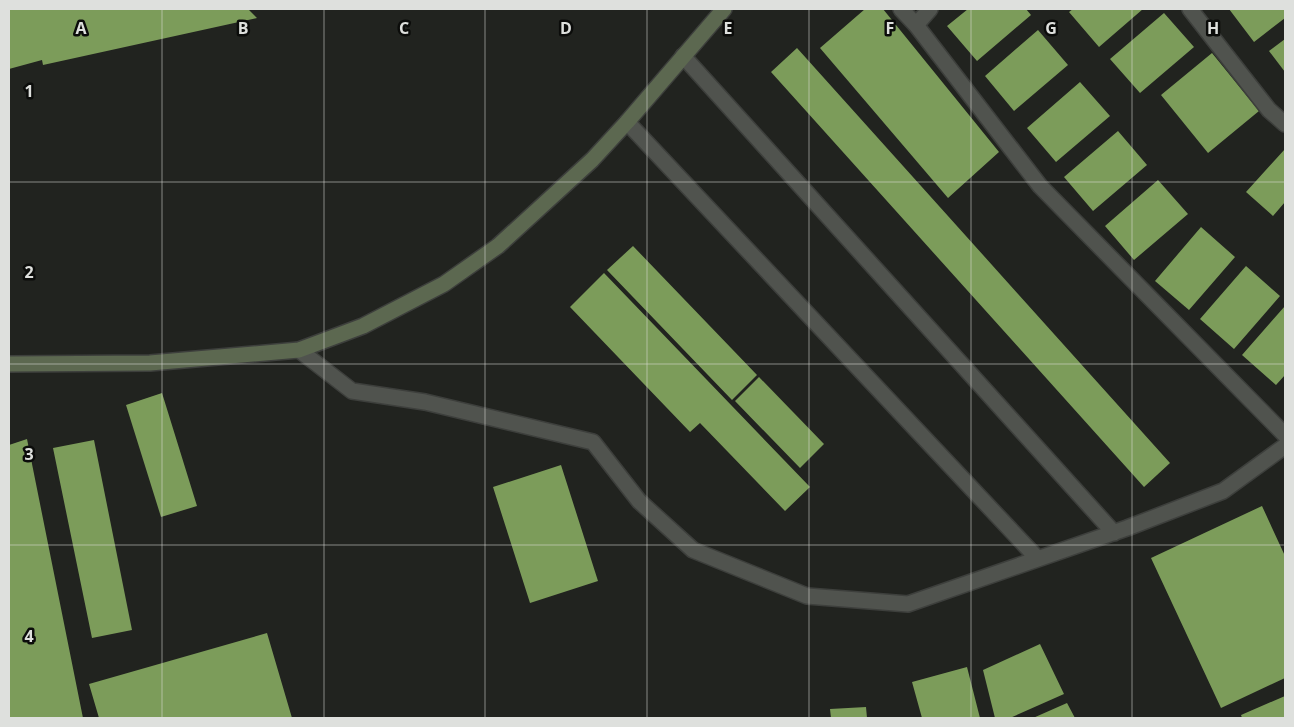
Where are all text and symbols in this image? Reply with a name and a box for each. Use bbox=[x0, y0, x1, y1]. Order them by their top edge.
text: A bbox=[75, 17, 87, 39]
text: B bbox=[238, 17, 248, 39]
text: C bbox=[399, 17, 409, 39]
text: D bbox=[560, 17, 572, 39]
text: E bbox=[724, 17, 733, 39]
text: F bbox=[886, 17, 894, 39]
text: G bbox=[1045, 17, 1057, 39]
text: H bbox=[1207, 17, 1219, 39]
text: 1 bbox=[24, 80, 34, 102]
text: 2 bbox=[24, 261, 34, 283]
text: 3 bbox=[24, 443, 34, 465]
text: 4 bbox=[24, 625, 34, 647]

